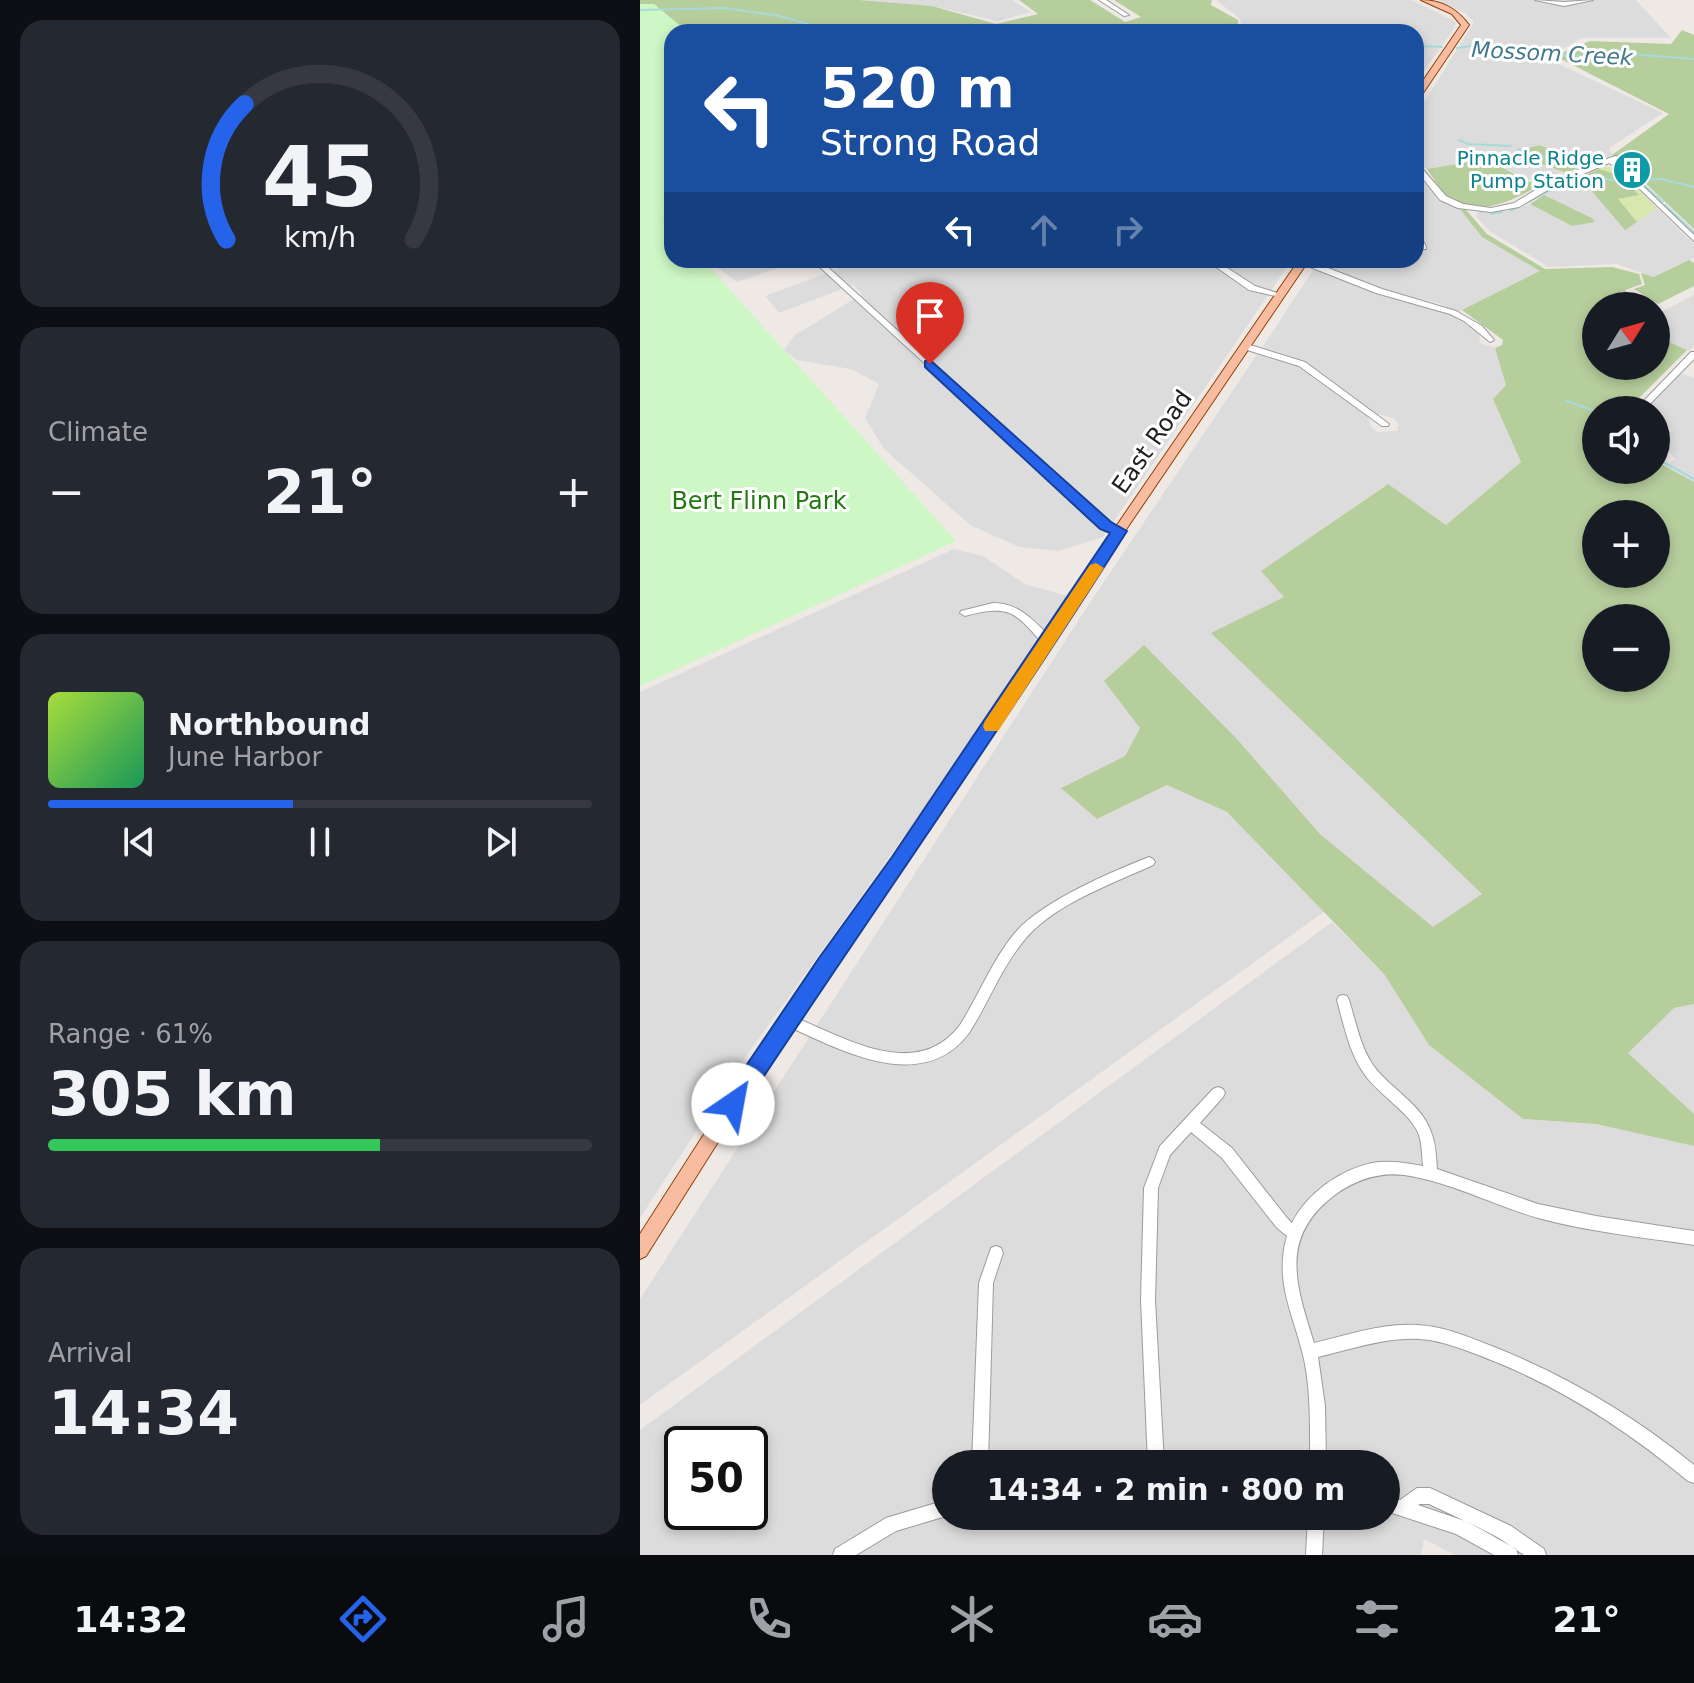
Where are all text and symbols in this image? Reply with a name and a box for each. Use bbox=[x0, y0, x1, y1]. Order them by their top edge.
water label: Mossom Creek bbox=[1471, 37, 1635, 70]
text: 520 m bbox=[820, 55, 1015, 120]
icon: left bbox=[688, 56, 792, 160]
text: Strong Road bbox=[820, 122, 1040, 163]
text: 45 bbox=[262, 128, 378, 225]
place label: Pinnacle Ridge Pump Station bbox=[1457, 146, 1604, 193]
building icon: Pinnacle Ridge Pump Station bbox=[1611, 149, 1653, 191]
icon: left bbox=[938, 208, 982, 252]
icon: ahead bbox=[1022, 208, 1066, 252]
icon: right bbox=[1106, 208, 1150, 252]
text: km/h bbox=[284, 220, 356, 254]
pin bbox=[896, 282, 964, 364]
north arrow bbox=[1582, 292, 1670, 380]
map controls bbox=[1582, 292, 1670, 692]
icon: arrive bbox=[908, 294, 952, 338]
street label: East Road bbox=[1106, 385, 1198, 499]
button: sound bbox=[1582, 396, 1670, 484]
text: Climate bbox=[48, 417, 148, 447]
text: 21° bbox=[263, 457, 377, 527]
text: − bbox=[48, 466, 85, 517]
text: + bbox=[555, 466, 592, 517]
park label: Bert Flinn Park bbox=[671, 487, 847, 515]
button: + bbox=[1582, 500, 1670, 588]
button: − bbox=[1582, 604, 1670, 692]
text: Northbound bbox=[168, 707, 371, 742]
text: June Harbor bbox=[168, 742, 322, 772]
icon: previous bbox=[117, 820, 161, 864]
icon: pause bbox=[298, 820, 342, 864]
icon: next bbox=[479, 820, 523, 864]
text: Range · 61% bbox=[48, 1019, 213, 1049]
text: 305 km bbox=[48, 1059, 297, 1129]
position arrow bbox=[691, 1062, 775, 1146]
text: Arrival bbox=[48, 1338, 132, 1368]
text: 14:34 bbox=[48, 1378, 239, 1448]
speed limit sign: 50 bbox=[664, 1426, 768, 1530]
text: 14:34 · 2 min · 800 m bbox=[987, 1472, 1345, 1507]
icon: directions bbox=[335, 1591, 391, 1647]
icon: music bbox=[538, 1591, 594, 1647]
icon: phone bbox=[741, 1591, 797, 1647]
icon: climate bbox=[944, 1591, 1000, 1647]
icon: car bbox=[1147, 1591, 1203, 1647]
icon: filters bbox=[1349, 1591, 1405, 1647]
text: 14:32 bbox=[73, 1599, 188, 1640]
text: 21° bbox=[1552, 1599, 1621, 1640]

